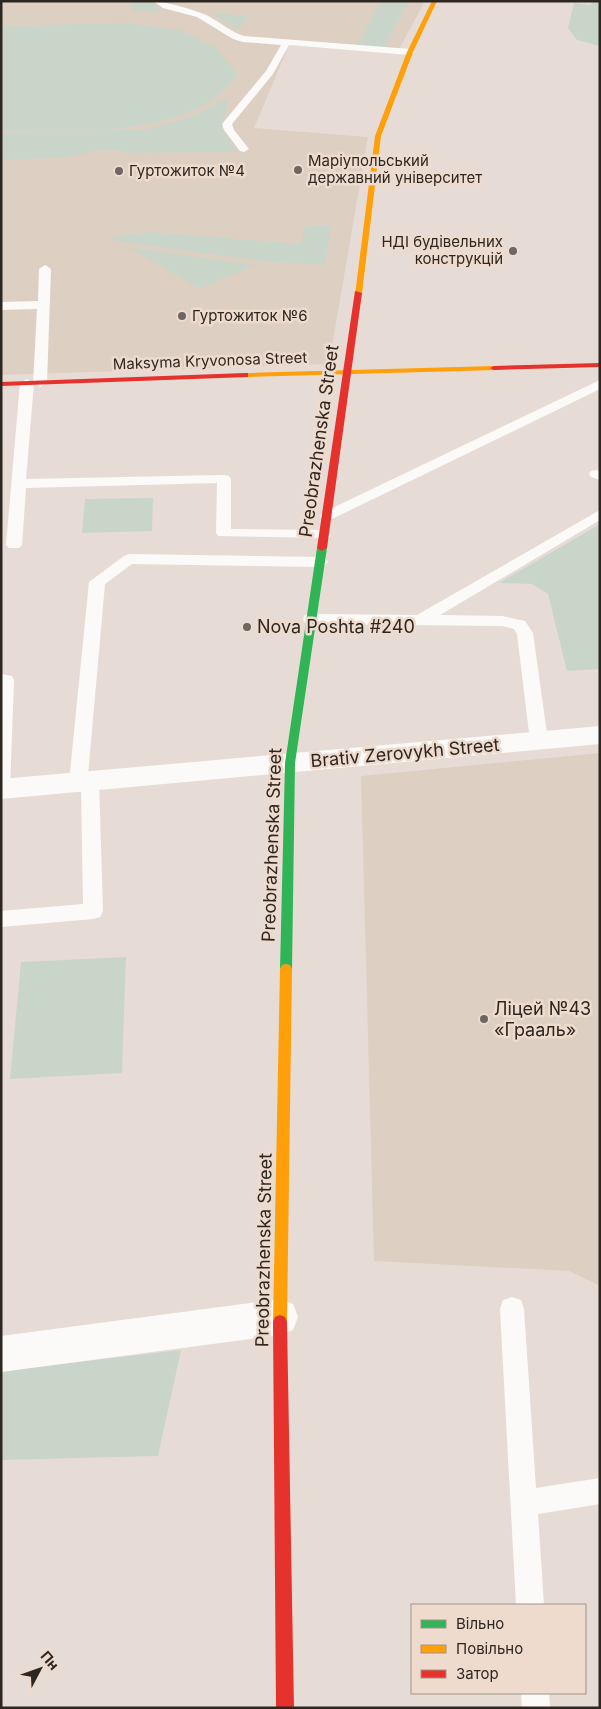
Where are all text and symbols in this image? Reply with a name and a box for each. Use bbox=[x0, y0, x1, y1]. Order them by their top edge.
place label: Маріупольський державний університет bbox=[308, 151, 482, 187]
place label: Гуртожиток №4 bbox=[129, 161, 245, 180]
marker: Маріупольський державний університет bbox=[292, 164, 304, 176]
marker: Гуртожиток №4 bbox=[113, 165, 125, 177]
place label: НДІ будівельних конструкцій bbox=[381, 232, 503, 268]
marker: НДІ будівельних конструкцій bbox=[507, 245, 519, 257]
place label: Гуртожиток №6 bbox=[192, 306, 308, 325]
marker: Гуртожиток №6 bbox=[176, 310, 188, 322]
street label: Preobrazhenska Street bbox=[295, 343, 342, 539]
street label: Maksyma Kryvonosa Street bbox=[112, 348, 308, 373]
place label: Nova Poshta #240 bbox=[257, 616, 415, 637]
marker: Nova Poshta #240 bbox=[241, 621, 253, 633]
street label: Brativ Zerovykh Street bbox=[310, 734, 500, 771]
street label: Preobrazhenska Street bbox=[258, 747, 285, 942]
place label: Ліцей №43 «Грааль» bbox=[494, 998, 591, 1040]
marker: Ліцей №43 «Грааль» bbox=[478, 1013, 490, 1025]
street label: Preobrazhenska Street bbox=[251, 1153, 276, 1347]
legend bbox=[411, 1604, 586, 1694]
text: Вільно bbox=[456, 1614, 504, 1633]
text: Повільно bbox=[456, 1639, 523, 1658]
north arrow bbox=[15, 1644, 65, 1694]
text: Пн bbox=[37, 1647, 63, 1673]
text: Затор bbox=[456, 1664, 499, 1683]

